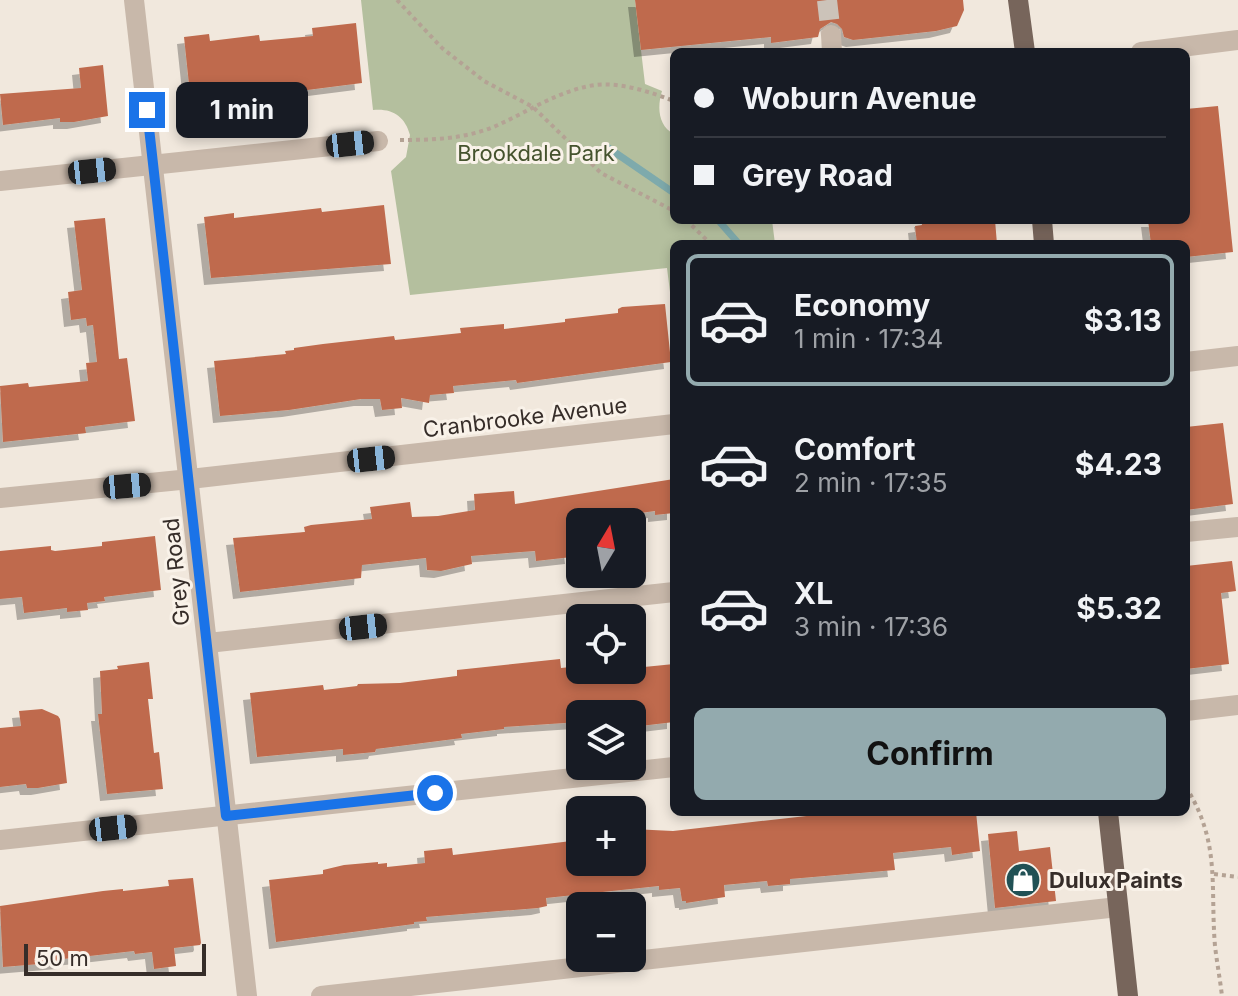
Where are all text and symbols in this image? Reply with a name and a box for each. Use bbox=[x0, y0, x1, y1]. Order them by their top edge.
text: Woburn Avenue bbox=[742, 80, 977, 116]
callout: 1 min bbox=[175, 82, 307, 138]
route end bbox=[129, 92, 165, 128]
text: 1 min bbox=[210, 94, 274, 125]
car bbox=[325, 130, 375, 158]
park label: Brookdale Park bbox=[457, 140, 615, 166]
car bbox=[67, 157, 117, 185]
text: Grey Road bbox=[742, 157, 893, 193]
icon: car bbox=[698, 284, 770, 356]
text: Economy bbox=[794, 287, 930, 323]
text: $3.13 bbox=[1084, 302, 1162, 338]
text: 1 min · 17:34 bbox=[794, 323, 943, 354]
street label: Cranbrooke Avenue bbox=[422, 392, 628, 442]
icon: car bbox=[698, 428, 770, 500]
text: Comfort bbox=[794, 431, 915, 467]
car bbox=[346, 445, 396, 473]
text: $4.23 bbox=[1075, 446, 1162, 482]
text: 2 min · 17:35 bbox=[794, 467, 948, 498]
car bbox=[102, 472, 152, 500]
north arrow bbox=[566, 508, 646, 588]
map controls bbox=[566, 508, 646, 972]
street label: Grey Road bbox=[157, 517, 195, 627]
icon: car bbox=[698, 572, 770, 644]
text: XL bbox=[794, 575, 833, 611]
text: $5.32 bbox=[1076, 590, 1162, 626]
button: locate bbox=[566, 604, 646, 684]
text: 3 min · 17:36 bbox=[794, 611, 948, 642]
car bbox=[338, 613, 388, 641]
button: layers bbox=[566, 700, 646, 780]
button: Confirm bbox=[694, 708, 1166, 800]
route start bbox=[417, 775, 453, 811]
button: + bbox=[566, 796, 646, 876]
car bbox=[88, 814, 138, 842]
shop icon: Dulux Paints bbox=[1004, 861, 1042, 899]
place label: Dulux Paints bbox=[1049, 867, 1183, 893]
button: − bbox=[566, 892, 646, 972]
scale bar bbox=[24, 940, 206, 976]
text: 50 m bbox=[36, 945, 89, 971]

